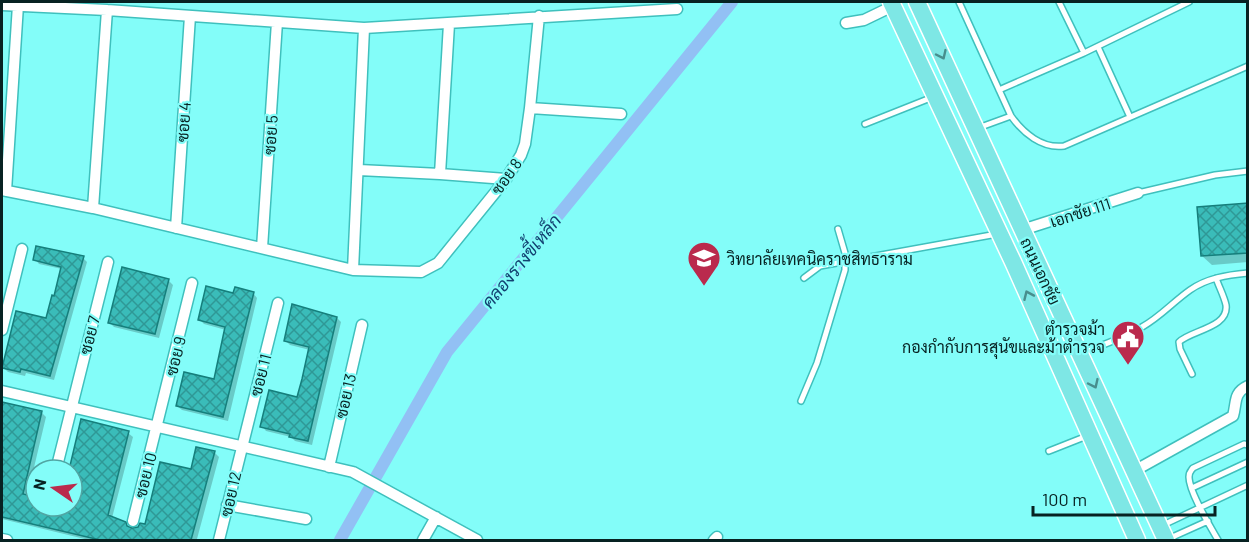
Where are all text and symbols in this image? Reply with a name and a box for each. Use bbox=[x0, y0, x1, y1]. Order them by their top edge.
one-way arrow bbox=[934, 48, 946, 59]
street label: ซอย 4 bbox=[172, 101, 194, 143]
street label: ซอย 5 bbox=[259, 114, 281, 156]
street label: ซอย 8 bbox=[487, 154, 525, 198]
street label: เอกชัย 111 bbox=[1047, 193, 1113, 231]
water label: คลองรางขี้เหล็ก bbox=[473, 207, 565, 312]
street label: ถนนเอกชัย bbox=[1017, 234, 1065, 308]
school or university icon: วิทยาลัยเทคนิคราชสิทธาราม bbox=[686, 240, 722, 287]
place label: วิทยาลัยเทคนิคราชสิทธาราม bbox=[726, 249, 913, 268]
one-way arrow bbox=[1023, 291, 1035, 302]
street label: ซอย 7 bbox=[75, 313, 103, 356]
place label: ตำรวจม้า กองกำกับการสุนัขและม้าตำรวจ bbox=[902, 319, 1105, 359]
public building icon: ตำรวจม้า กองกำกับการสุนัขและม้าตำรวจ bbox=[1110, 319, 1146, 366]
street label: ซอย 9 bbox=[161, 334, 189, 378]
street label: ซอย 11 bbox=[246, 352, 274, 398]
street label: ซอย 13 bbox=[331, 372, 359, 420]
one-way arrow bbox=[1086, 378, 1098, 389]
street label: ซอย 10 bbox=[130, 450, 160, 500]
north arrow bbox=[24, 458, 84, 518]
street label: ซอย 12 bbox=[216, 470, 244, 518]
text: N bbox=[28, 477, 49, 492]
scale bar bbox=[1033, 479, 1214, 517]
text: 100 m bbox=[1042, 488, 1087, 510]

